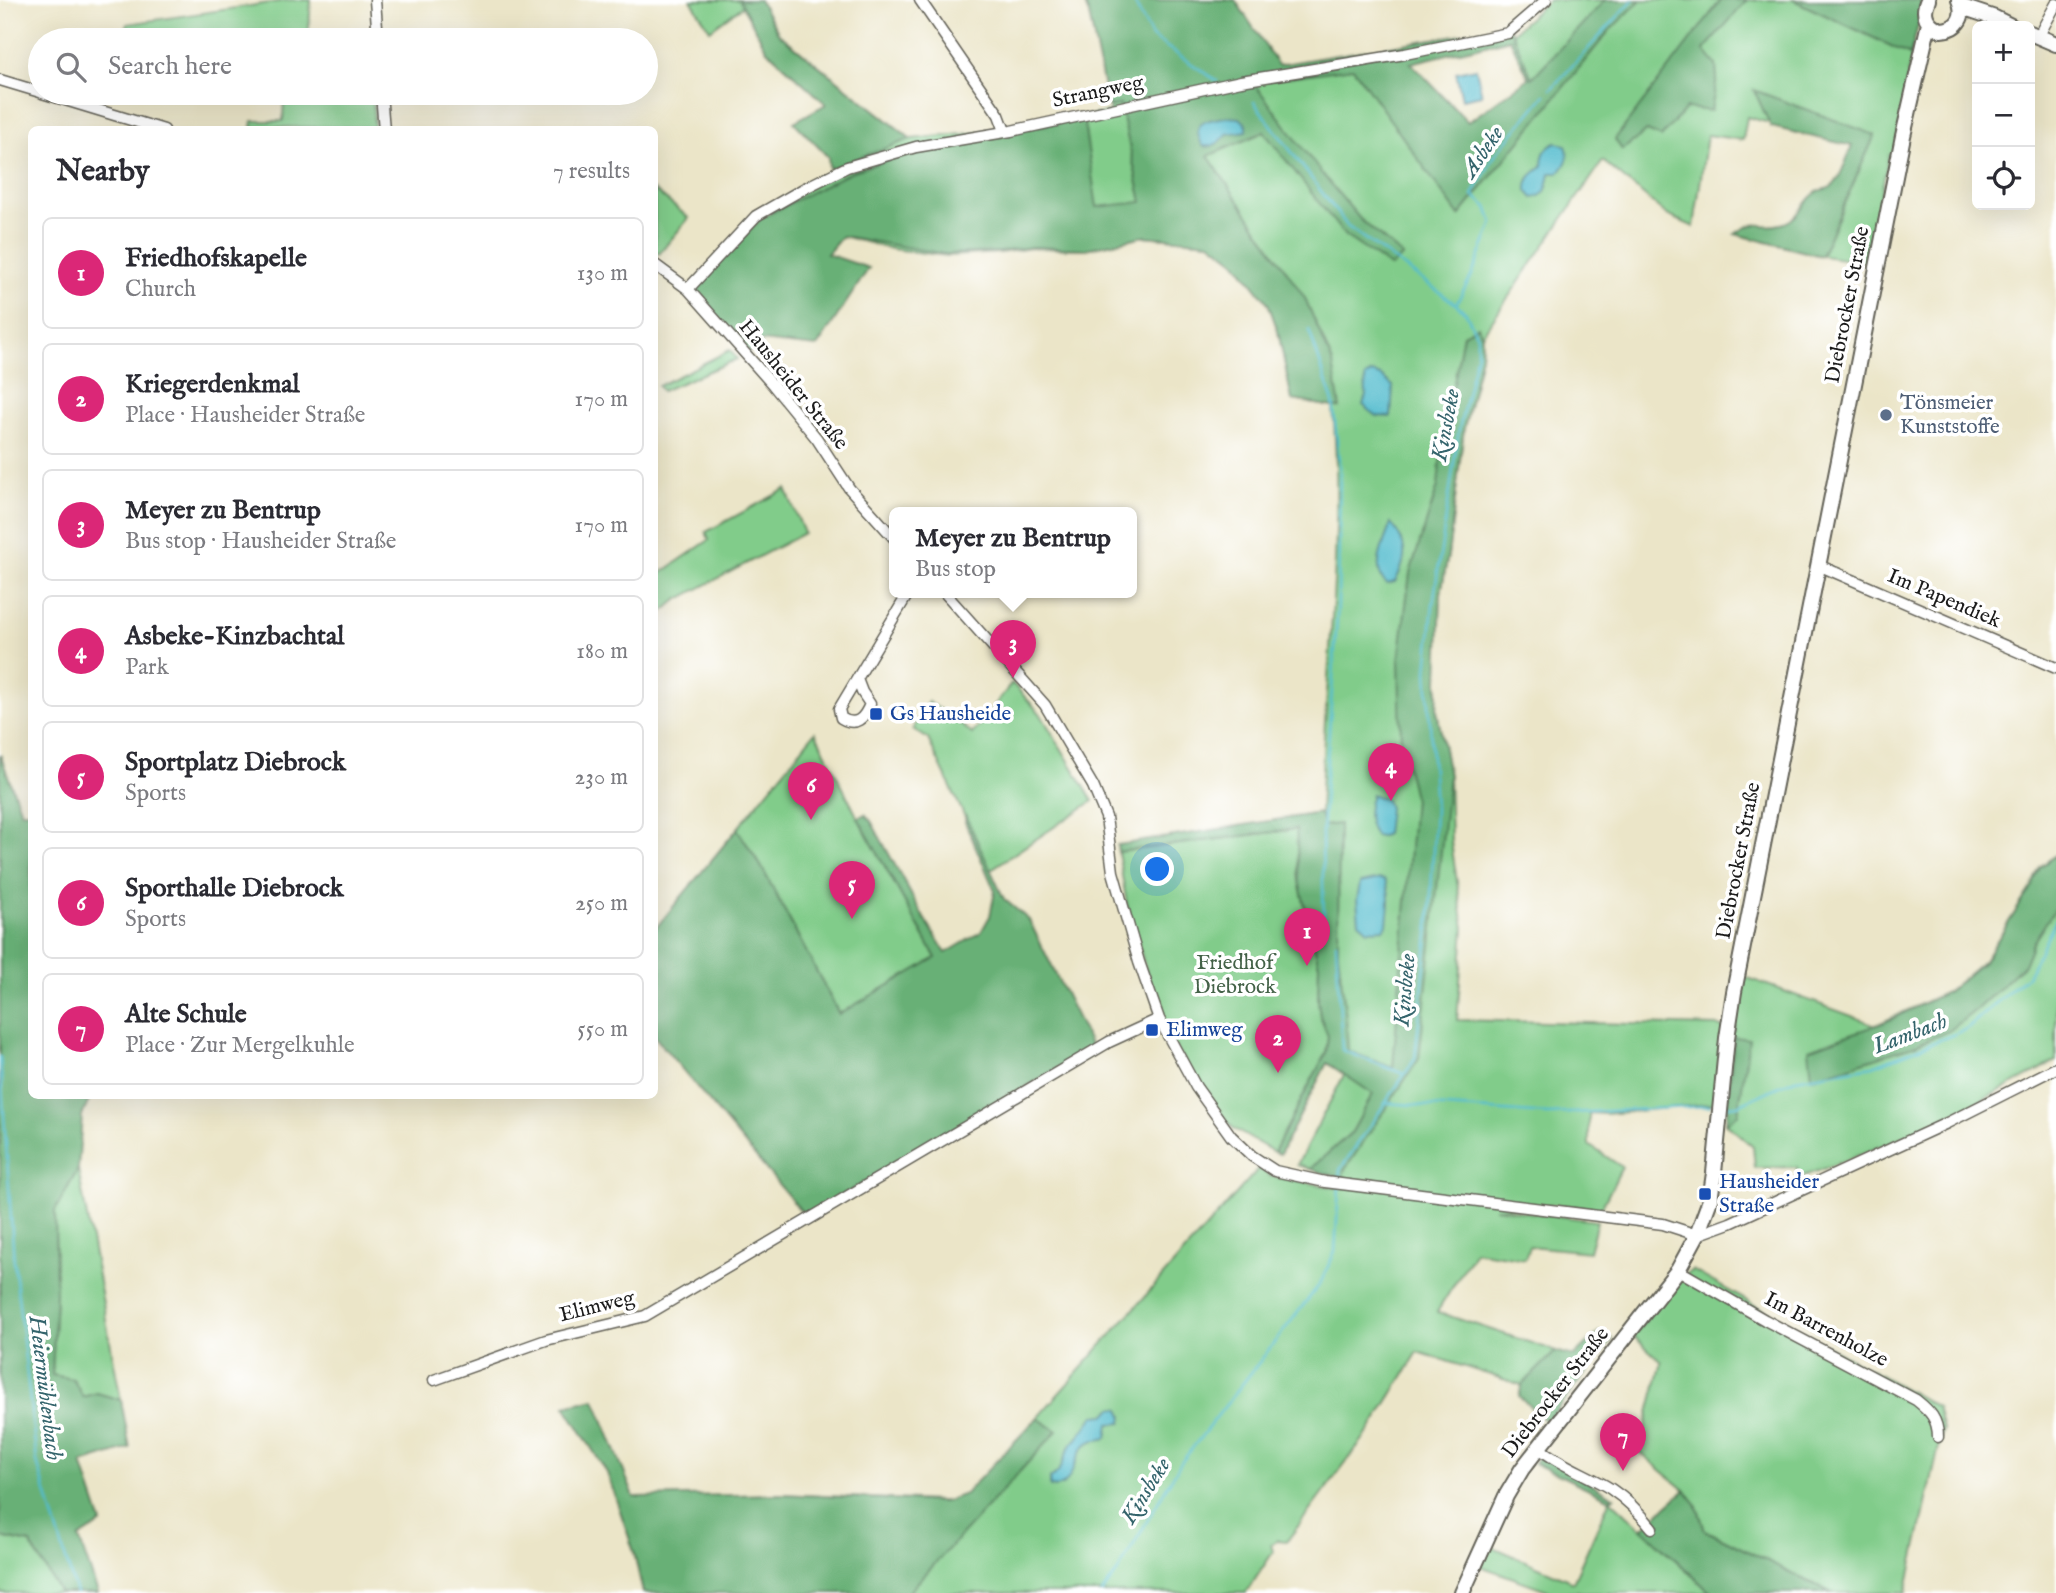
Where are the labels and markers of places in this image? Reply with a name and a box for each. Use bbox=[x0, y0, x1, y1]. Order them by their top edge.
place label: Tönsmeier Kunststoffe bbox=[1900, 390, 2000, 441]
marker: Tönsmeier Kunststoffe bbox=[1878, 407, 1894, 423]
pin: 3 bbox=[990, 620, 1036, 678]
place label: Gs Hausheide bbox=[890, 701, 1012, 728]
marker: Gs Hausheide bbox=[868, 706, 884, 722]
pin: 4 bbox=[1368, 743, 1414, 801]
pin: 6 bbox=[788, 762, 834, 820]
pin: 5 bbox=[829, 861, 875, 919]
pin: 1 bbox=[1284, 908, 1330, 966]
pin: 2 bbox=[1255, 1015, 1301, 1073]
place label: Elimweg bbox=[1166, 1017, 1243, 1044]
marker: Elimweg bbox=[1144, 1022, 1160, 1038]
place label: Hausheider Straße bbox=[1719, 1169, 1820, 1220]
marker: Hausheider Straße bbox=[1697, 1186, 1713, 1202]
pin: 7 bbox=[1600, 1413, 1646, 1471]

